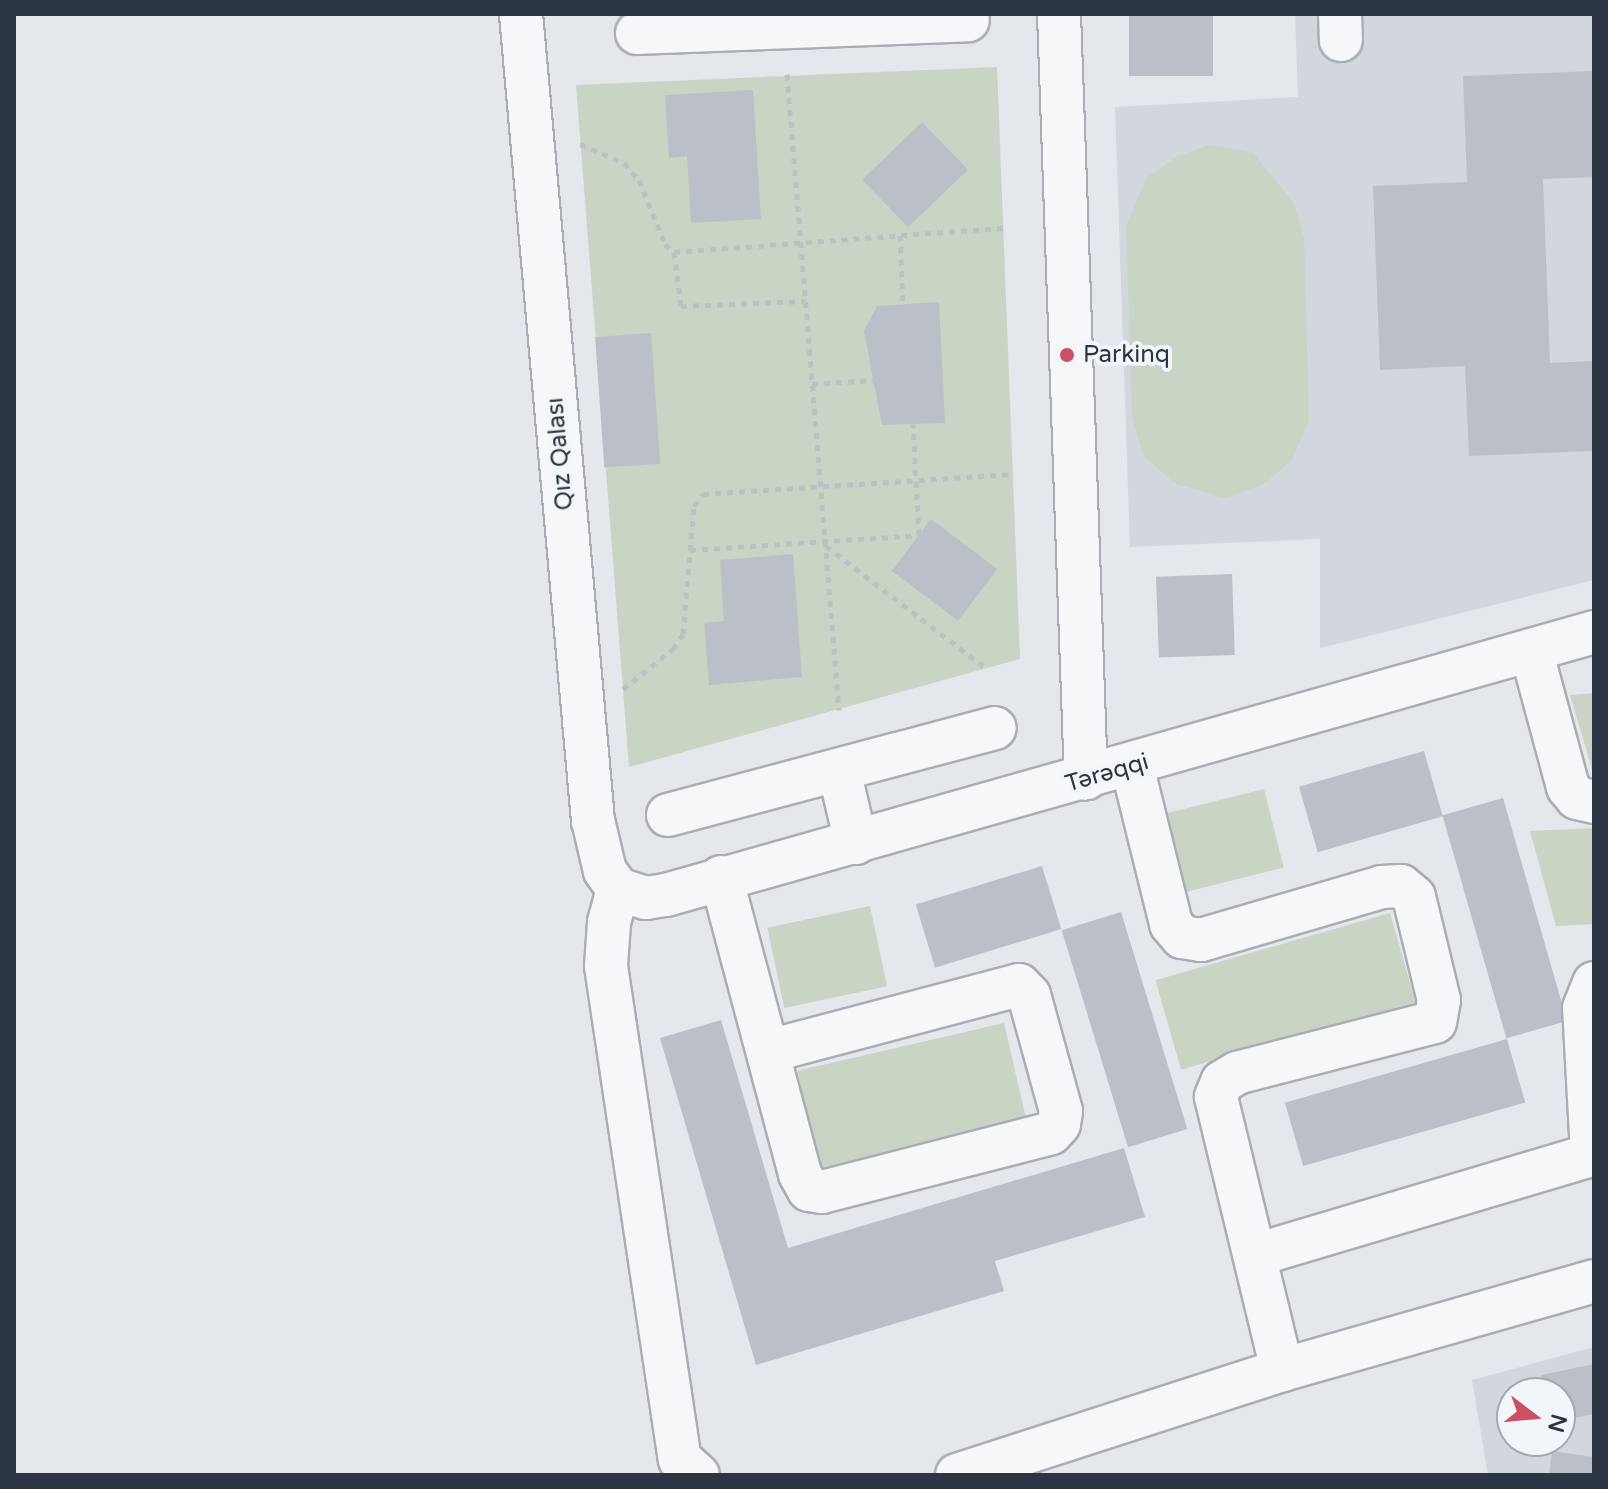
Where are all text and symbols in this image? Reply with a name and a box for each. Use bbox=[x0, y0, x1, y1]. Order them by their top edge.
place label: Parkinq bbox=[1083, 341, 1170, 369]
marker: Parkinq bbox=[1058, 346, 1076, 364]
street label: Qız Qalası bbox=[541, 396, 579, 512]
street label: Tərəqqi bbox=[1062, 747, 1152, 799]
north arrow bbox=[1496, 1377, 1576, 1457]
text: N bbox=[1542, 1411, 1572, 1435]

